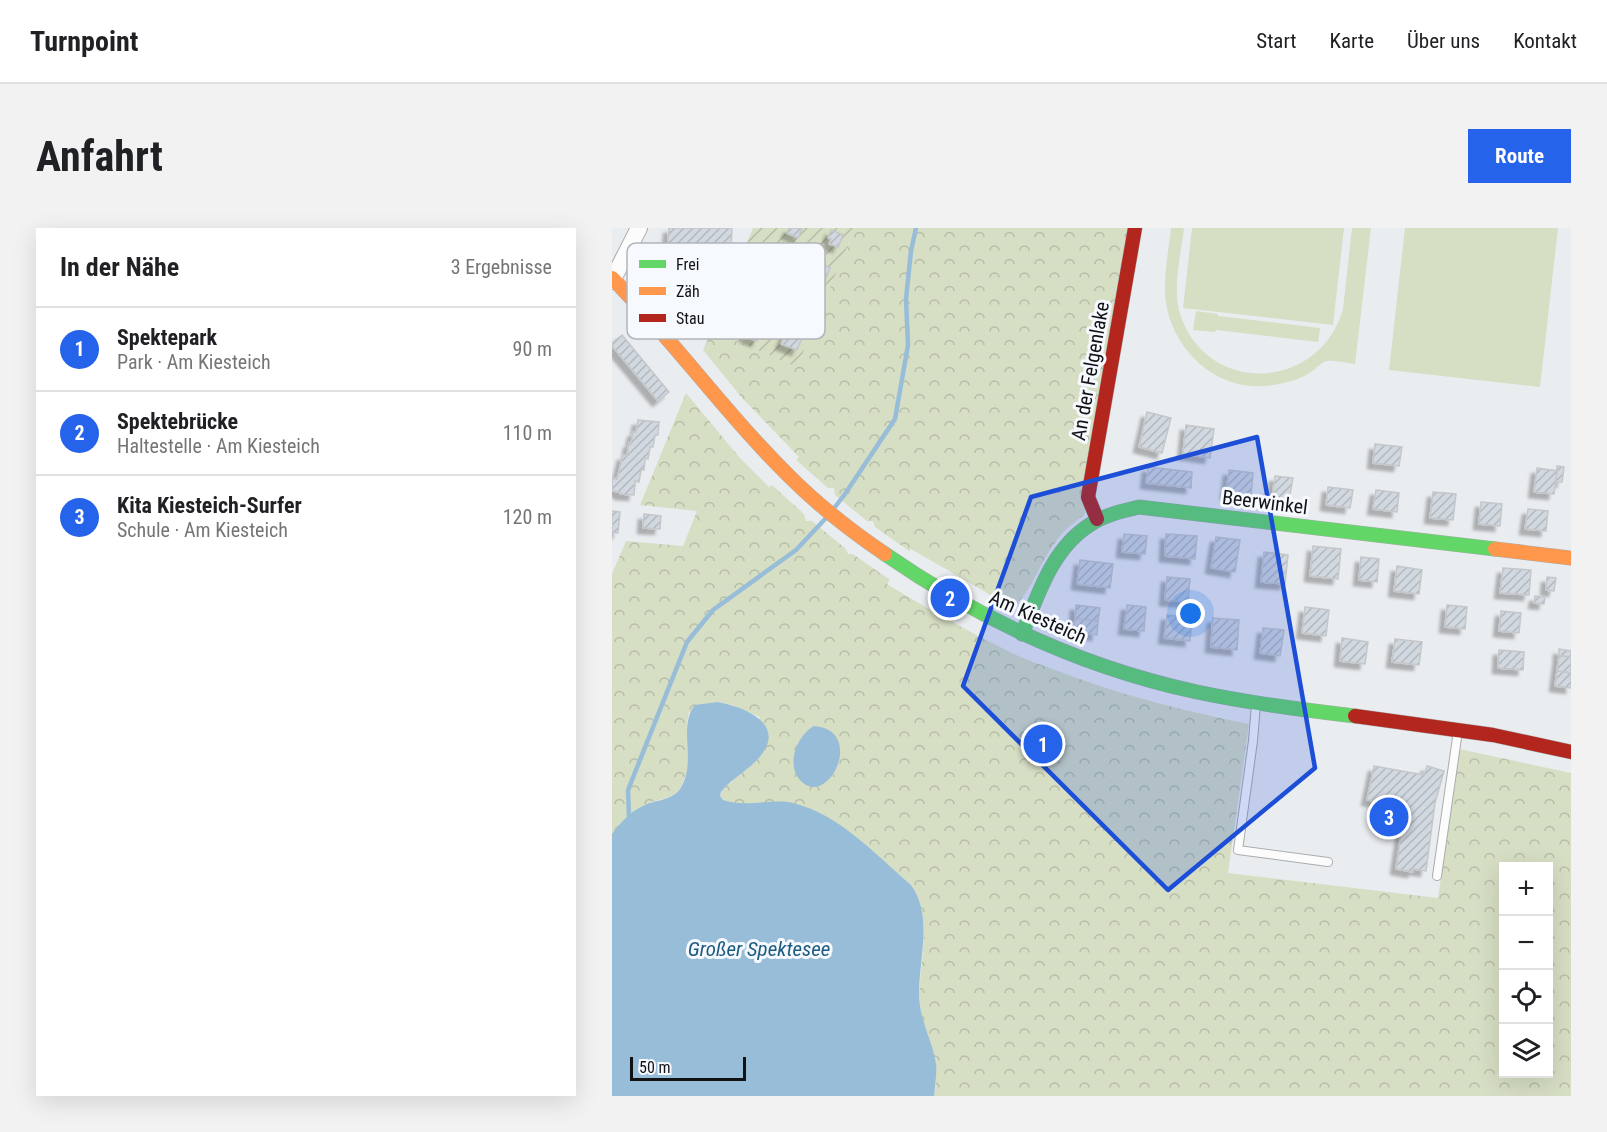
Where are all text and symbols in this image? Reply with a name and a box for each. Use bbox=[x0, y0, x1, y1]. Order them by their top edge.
text: Turnpoint bbox=[30, 25, 138, 58]
text: Start bbox=[1256, 29, 1297, 53]
text: Karte bbox=[1330, 29, 1374, 53]
text: Über uns bbox=[1407, 29, 1480, 53]
text: Kontakt bbox=[1513, 29, 1577, 53]
button: Route bbox=[1468, 129, 1571, 183]
text: Anfahrt bbox=[36, 132, 163, 181]
legend bbox=[627, 243, 825, 339]
text: In der Nähe bbox=[60, 252, 179, 282]
text: 3 Ergebnisse bbox=[451, 255, 552, 279]
text: Frei bbox=[676, 255, 699, 274]
text: Zäh bbox=[676, 282, 700, 301]
street label: An der Felgenlake bbox=[1066, 300, 1114, 442]
text: Stau bbox=[676, 309, 704, 328]
text: Spektepark bbox=[117, 325, 217, 350]
text: 1 bbox=[74, 337, 85, 361]
text: 90 m bbox=[513, 337, 552, 361]
text: Park · Am Kiesteich bbox=[117, 350, 271, 374]
text: Spektebrücke bbox=[117, 409, 238, 434]
text: 2 bbox=[74, 421, 85, 445]
text: 110 m bbox=[503, 421, 552, 445]
text: Haltestelle · Am Kiesteich bbox=[117, 434, 320, 458]
street label: Beerwinkel bbox=[1221, 485, 1309, 519]
text: Kita Kiesteich-Surfer bbox=[117, 493, 302, 518]
text: 3 bbox=[74, 505, 85, 529]
text: 120 m bbox=[503, 505, 552, 529]
text: Schule · Am Kiesteich bbox=[117, 518, 288, 542]
pin: 2 bbox=[930, 576, 970, 620]
street label: Am Kiesteich bbox=[986, 585, 1090, 649]
your location bbox=[1176, 599, 1205, 628]
pin: 1 bbox=[1024, 722, 1062, 766]
pin: 3 bbox=[1370, 794, 1408, 840]
map controls bbox=[1499, 862, 1553, 1078]
button: + bbox=[1499, 862, 1553, 916]
button: − bbox=[1499, 916, 1553, 970]
water label: Großer Spektesee bbox=[688, 937, 830, 961]
button: locate bbox=[1499, 970, 1553, 1024]
button: layers bbox=[1499, 1024, 1553, 1078]
scale bar bbox=[630, 1054, 746, 1082]
text: 50 m bbox=[639, 1058, 671, 1077]

